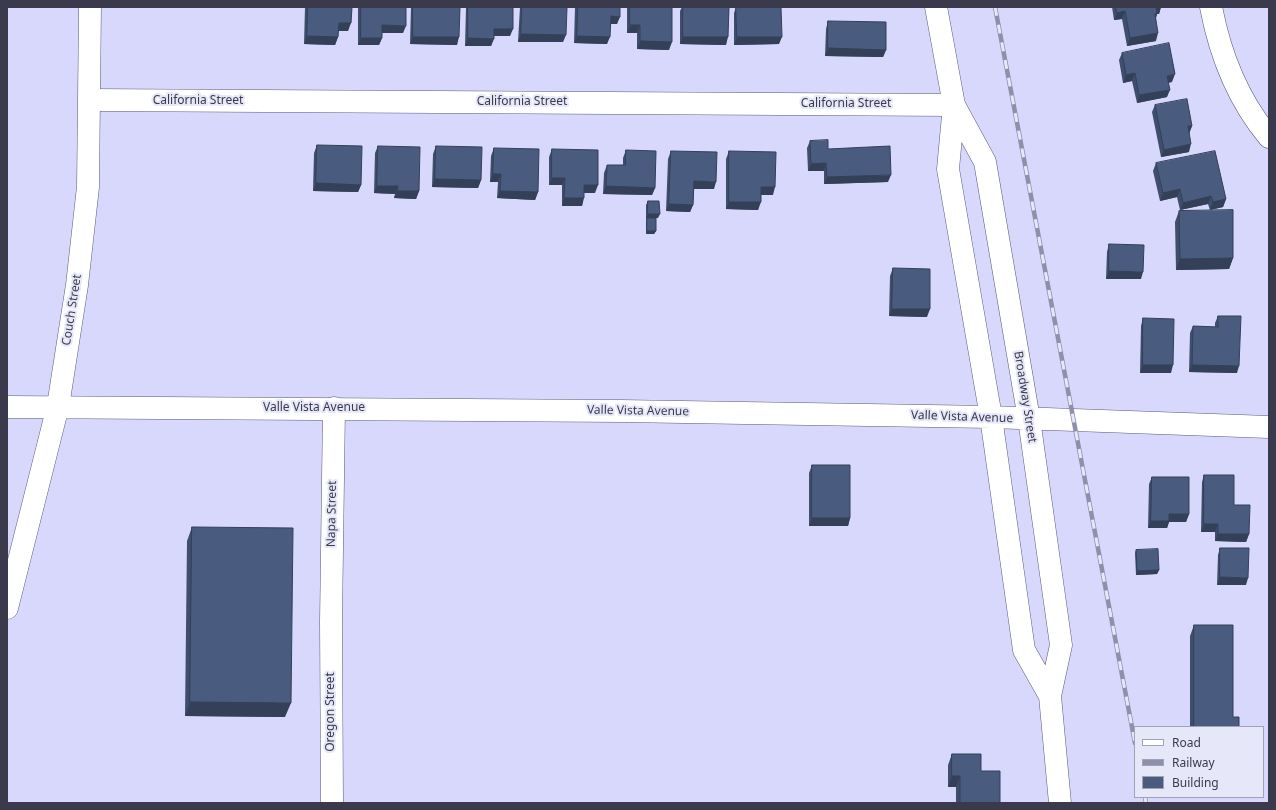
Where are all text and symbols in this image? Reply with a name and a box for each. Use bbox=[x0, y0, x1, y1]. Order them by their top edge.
street label: California Street bbox=[153, 94, 243, 108]
street label: California Street bbox=[477, 95, 567, 109]
street label: California Street bbox=[801, 97, 891, 111]
street label: Couch Street bbox=[59, 273, 85, 347]
street label: Broadway Street bbox=[1011, 350, 1039, 444]
street label: Valle Vista Avenue bbox=[263, 401, 365, 415]
street label: Valle Vista Avenue bbox=[587, 403, 689, 419]
street label: Valle Vista Avenue bbox=[911, 408, 1013, 426]
street label: Napa Street bbox=[324, 481, 340, 547]
street label: Oregon Street bbox=[324, 672, 338, 752]
legend bbox=[1134, 726, 1264, 798]
text: Road bbox=[1172, 734, 1201, 751]
text: Railway bbox=[1172, 754, 1215, 771]
text: Building bbox=[1172, 774, 1219, 791]

